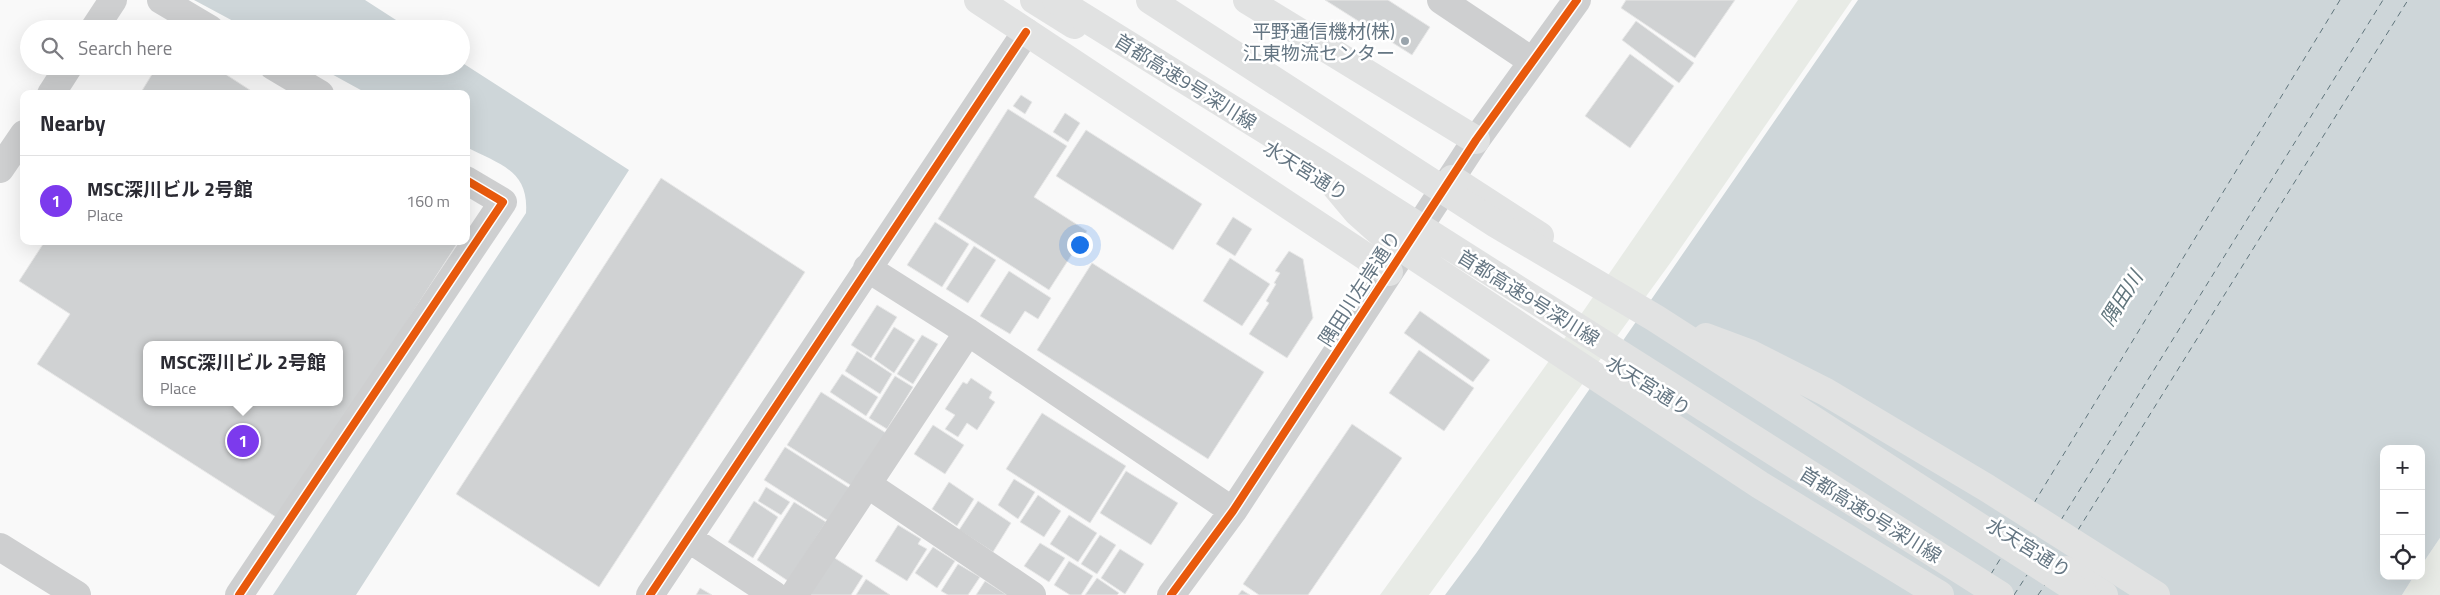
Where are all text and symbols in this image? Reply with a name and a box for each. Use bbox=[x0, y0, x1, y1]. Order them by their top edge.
place label: 平野通信機材(株) 江東物流センター bbox=[1243, 16, 1395, 67]
search box bbox=[20, 20, 470, 75]
street label: 首都高速9号深川線 bbox=[1109, 26, 1263, 136]
text: Search here bbox=[78, 33, 172, 62]
icon: search bbox=[38, 34, 66, 62]
marker: 平野通信機材(株) 江東物流センター bbox=[1399, 35, 1411, 47]
text: Nearby bbox=[40, 107, 105, 139]
street label: 水天宮通り bbox=[1258, 133, 1354, 207]
text: MSC深川ビル 2号館 bbox=[87, 174, 253, 203]
text: 1 bbox=[52, 189, 60, 213]
text: 160 m bbox=[406, 189, 450, 213]
text: Place bbox=[87, 203, 123, 227]
street label: 隅田川左岸通り bbox=[1311, 224, 1407, 352]
your location bbox=[1067, 232, 1093, 258]
street label: 首都高速9号深川線 bbox=[1452, 242, 1606, 352]
water label: 隅田川 bbox=[2092, 263, 2151, 332]
popup bbox=[143, 341, 343, 406]
text: MSC深川ビル 2号館 bbox=[160, 347, 326, 376]
street label: 水天宮通り bbox=[1601, 348, 1697, 422]
text: Place bbox=[160, 376, 196, 400]
pin: 1 bbox=[227, 422, 259, 460]
map controls bbox=[2380, 445, 2425, 580]
button: + bbox=[2380, 445, 2425, 490]
street label: 首都高速9号深川線 bbox=[1794, 459, 1948, 569]
button: − bbox=[2380, 490, 2425, 535]
street label: 水天宮通り bbox=[1981, 510, 2077, 584]
button: locate bbox=[2380, 535, 2425, 580]

